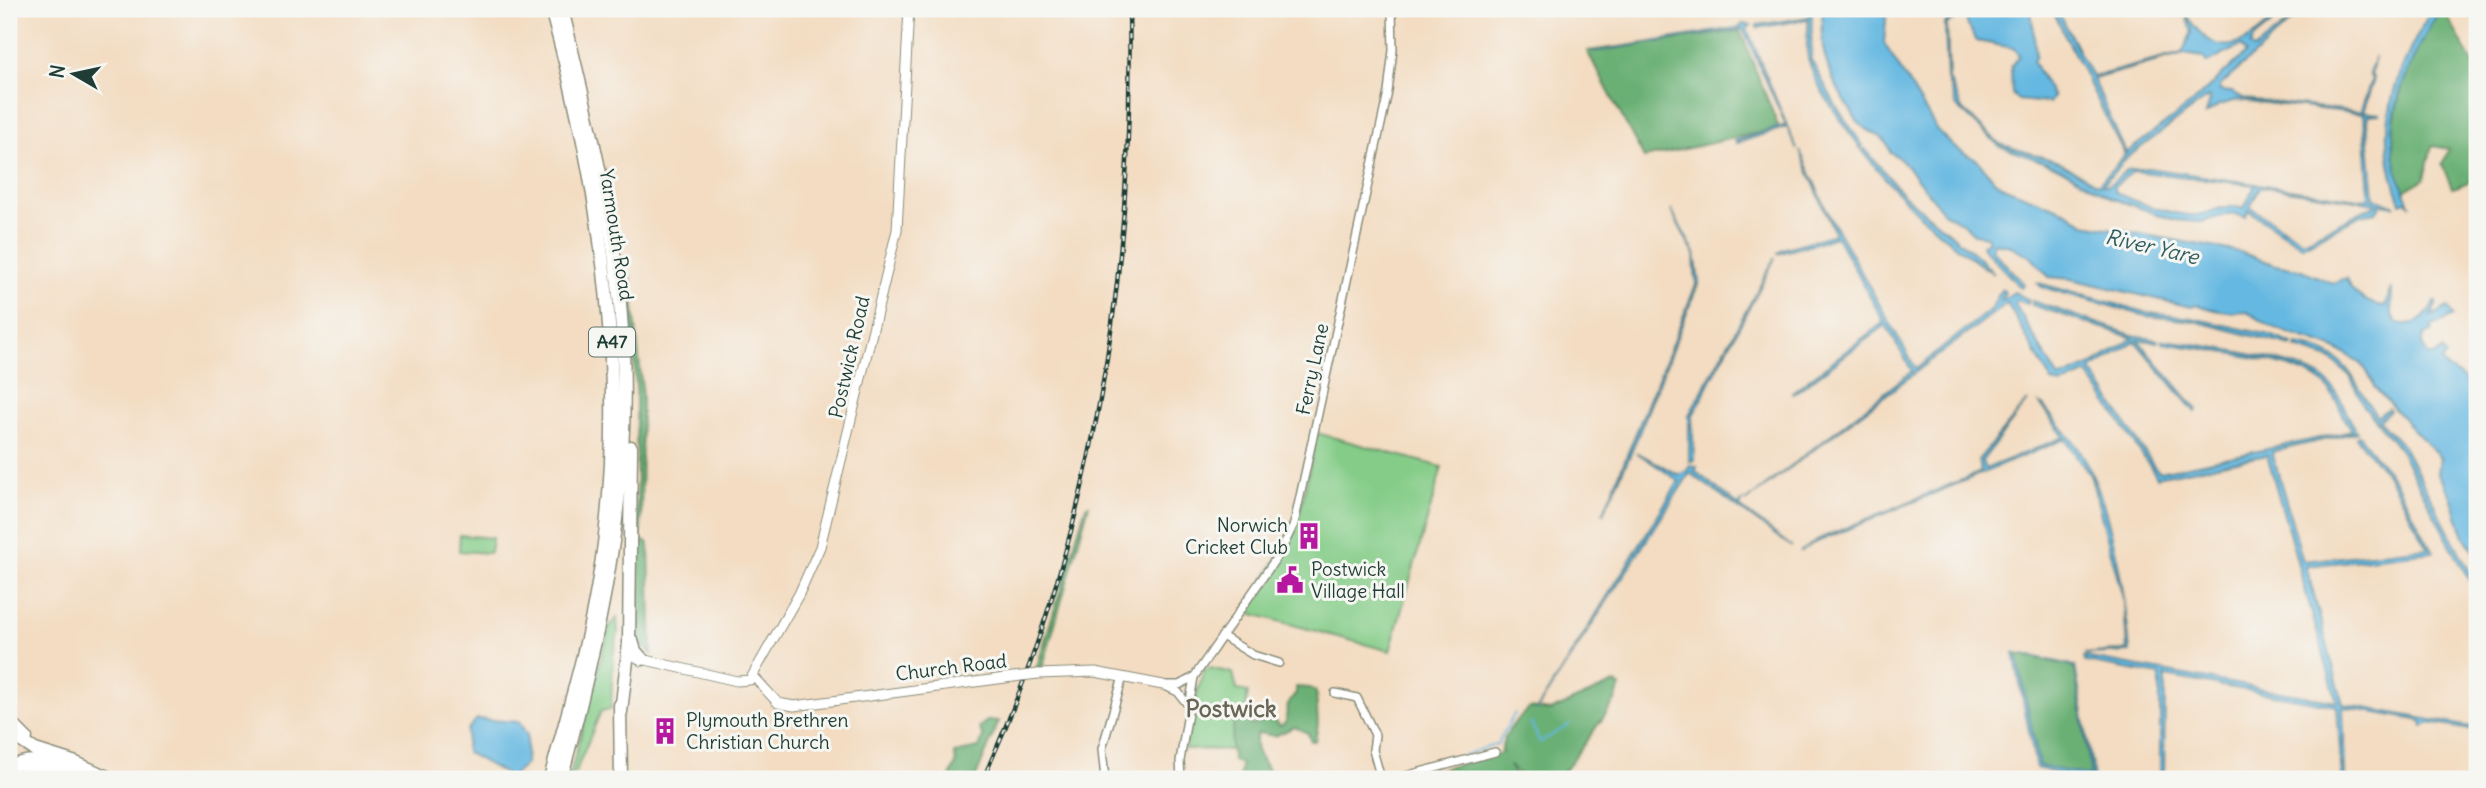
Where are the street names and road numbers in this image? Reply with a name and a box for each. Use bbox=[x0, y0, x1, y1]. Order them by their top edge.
street label: Yarmouth Road bbox=[595, 168, 639, 302]
street label: Postwick Road bbox=[823, 294, 875, 420]
street label: Ferry Lane bbox=[1291, 321, 1333, 417]
road number: A47 bbox=[589, 328, 635, 356]
street label: Church Road bbox=[894, 648, 1008, 686]

